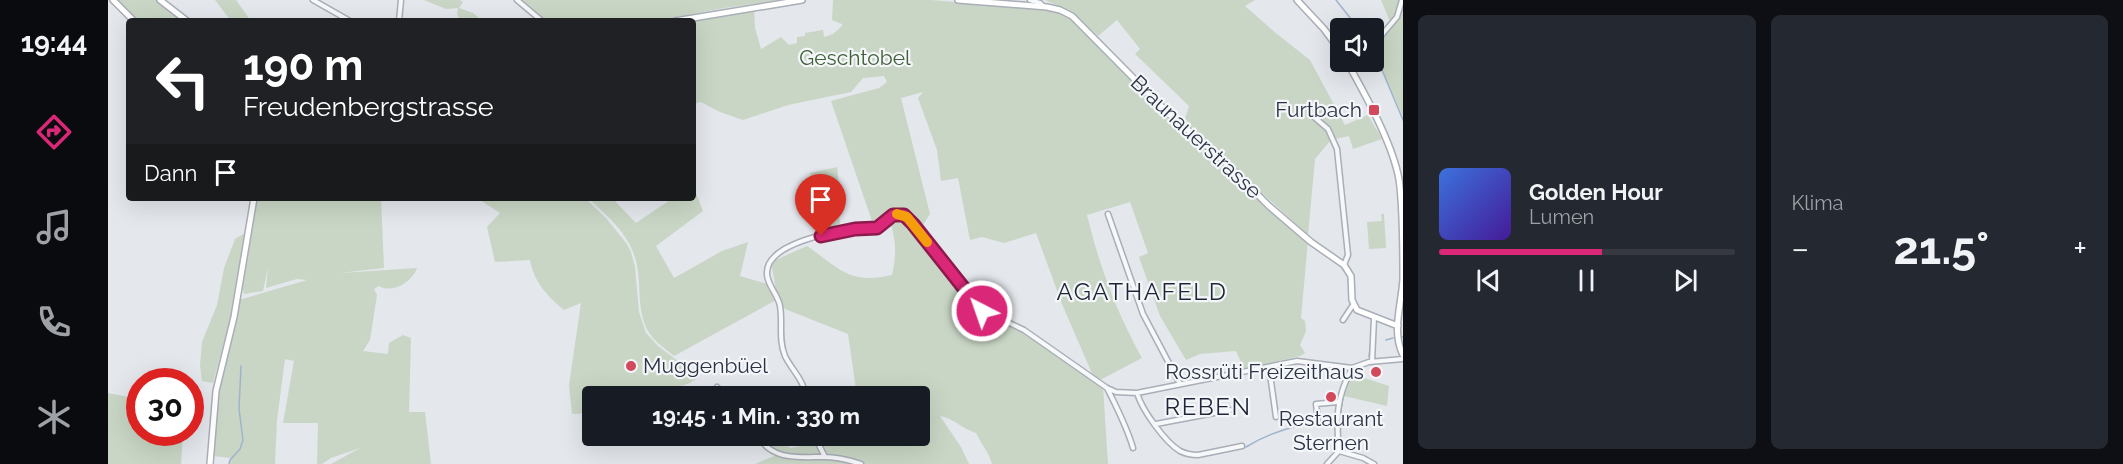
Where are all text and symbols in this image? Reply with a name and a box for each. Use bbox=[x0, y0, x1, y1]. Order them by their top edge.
map controls bbox=[1330, 18, 1384, 72]
button: sound bbox=[1330, 18, 1384, 72]
text: 19:44 bbox=[21, 27, 87, 58]
text: 190 m bbox=[243, 41, 363, 90]
icon: left bbox=[144, 42, 222, 120]
park label: Geschtobel bbox=[799, 45, 911, 70]
street label: Braunauerstrasse bbox=[1126, 70, 1267, 204]
text: Freudenbergstrasse bbox=[243, 91, 494, 122]
place label: Furtbach bbox=[1275, 97, 1362, 122]
marker: Furtbach bbox=[1367, 103, 1381, 117]
icon: directions bbox=[33, 111, 75, 153]
icon: arrive bbox=[209, 156, 242, 189]
text: Dann bbox=[144, 160, 197, 186]
pin bbox=[795, 174, 846, 236]
text: Golden Hour bbox=[1529, 179, 1663, 205]
icon: arrive bbox=[804, 183, 837, 216]
text: Klima bbox=[1792, 191, 1843, 215]
text: Lumen bbox=[1529, 205, 1594, 229]
icon: music bbox=[33, 206, 75, 248]
text: 21.5° bbox=[1894, 222, 1989, 275]
text: − bbox=[1792, 229, 1809, 268]
text: + bbox=[2073, 229, 2087, 268]
icon: previous bbox=[1472, 264, 1505, 297]
icon: pause bbox=[1570, 264, 1603, 297]
icon: next bbox=[1669, 264, 1702, 297]
district label: AGATHAFELD bbox=[1057, 277, 1227, 306]
position arrow bbox=[950, 279, 1014, 343]
icon: phone bbox=[33, 301, 75, 343]
place label: Muggenbüel bbox=[643, 353, 768, 378]
marker: Muggenbüel bbox=[624, 359, 638, 373]
place label: Rossrüti Freizeithaus bbox=[1165, 359, 1364, 384]
marker: Rossrüti Freizeithaus bbox=[1369, 365, 1383, 379]
speed limit sign: 30 bbox=[126, 368, 204, 446]
marker: Restaurant Sternen bbox=[1324, 390, 1338, 404]
district label: REBEN bbox=[1165, 392, 1251, 421]
icon: climate bbox=[33, 396, 75, 438]
text: 19:45 · 1 Min. · 330 m bbox=[652, 403, 860, 429]
place label: Restaurant Sternen bbox=[1279, 406, 1383, 455]

